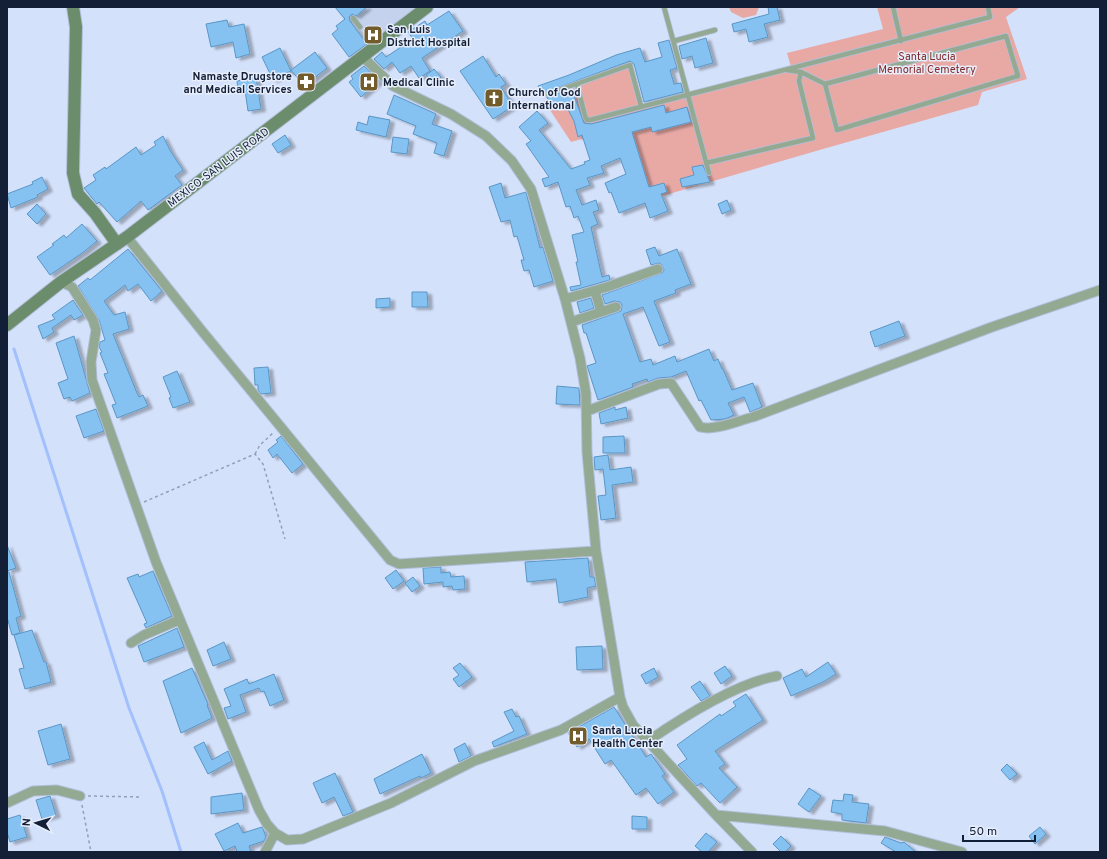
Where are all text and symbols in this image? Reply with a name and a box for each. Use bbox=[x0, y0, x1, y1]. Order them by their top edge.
place label: San Luis District Hospital bbox=[387, 23, 470, 50]
hospital icon: San Luis District Hospital bbox=[362, 24, 384, 46]
park label: Santa Lucia Memorial Cemetery bbox=[878, 50, 976, 77]
place label: Namaste Drugstore and Medical Services bbox=[183, 70, 292, 97]
pharmacy icon: Namaste Drugstore and Medical Services bbox=[295, 71, 317, 93]
hospital icon: Medical Clinic bbox=[358, 71, 380, 93]
place label: Medical Clinic bbox=[383, 76, 455, 90]
place label: Church of God International bbox=[508, 86, 581, 113]
church icon: Church of God International bbox=[483, 87, 505, 109]
street label: MEXICO-SAN LUIS ROAD bbox=[165, 125, 272, 211]
place label: Santa Lucia Health Center bbox=[592, 724, 664, 751]
hospital icon: Santa Lucia Health Center bbox=[567, 725, 589, 747]
north arrow bbox=[16, 803, 56, 843]
scale bar bbox=[963, 817, 1035, 843]
text: N bbox=[20, 818, 34, 827]
text: 50 m bbox=[969, 824, 997, 840]

